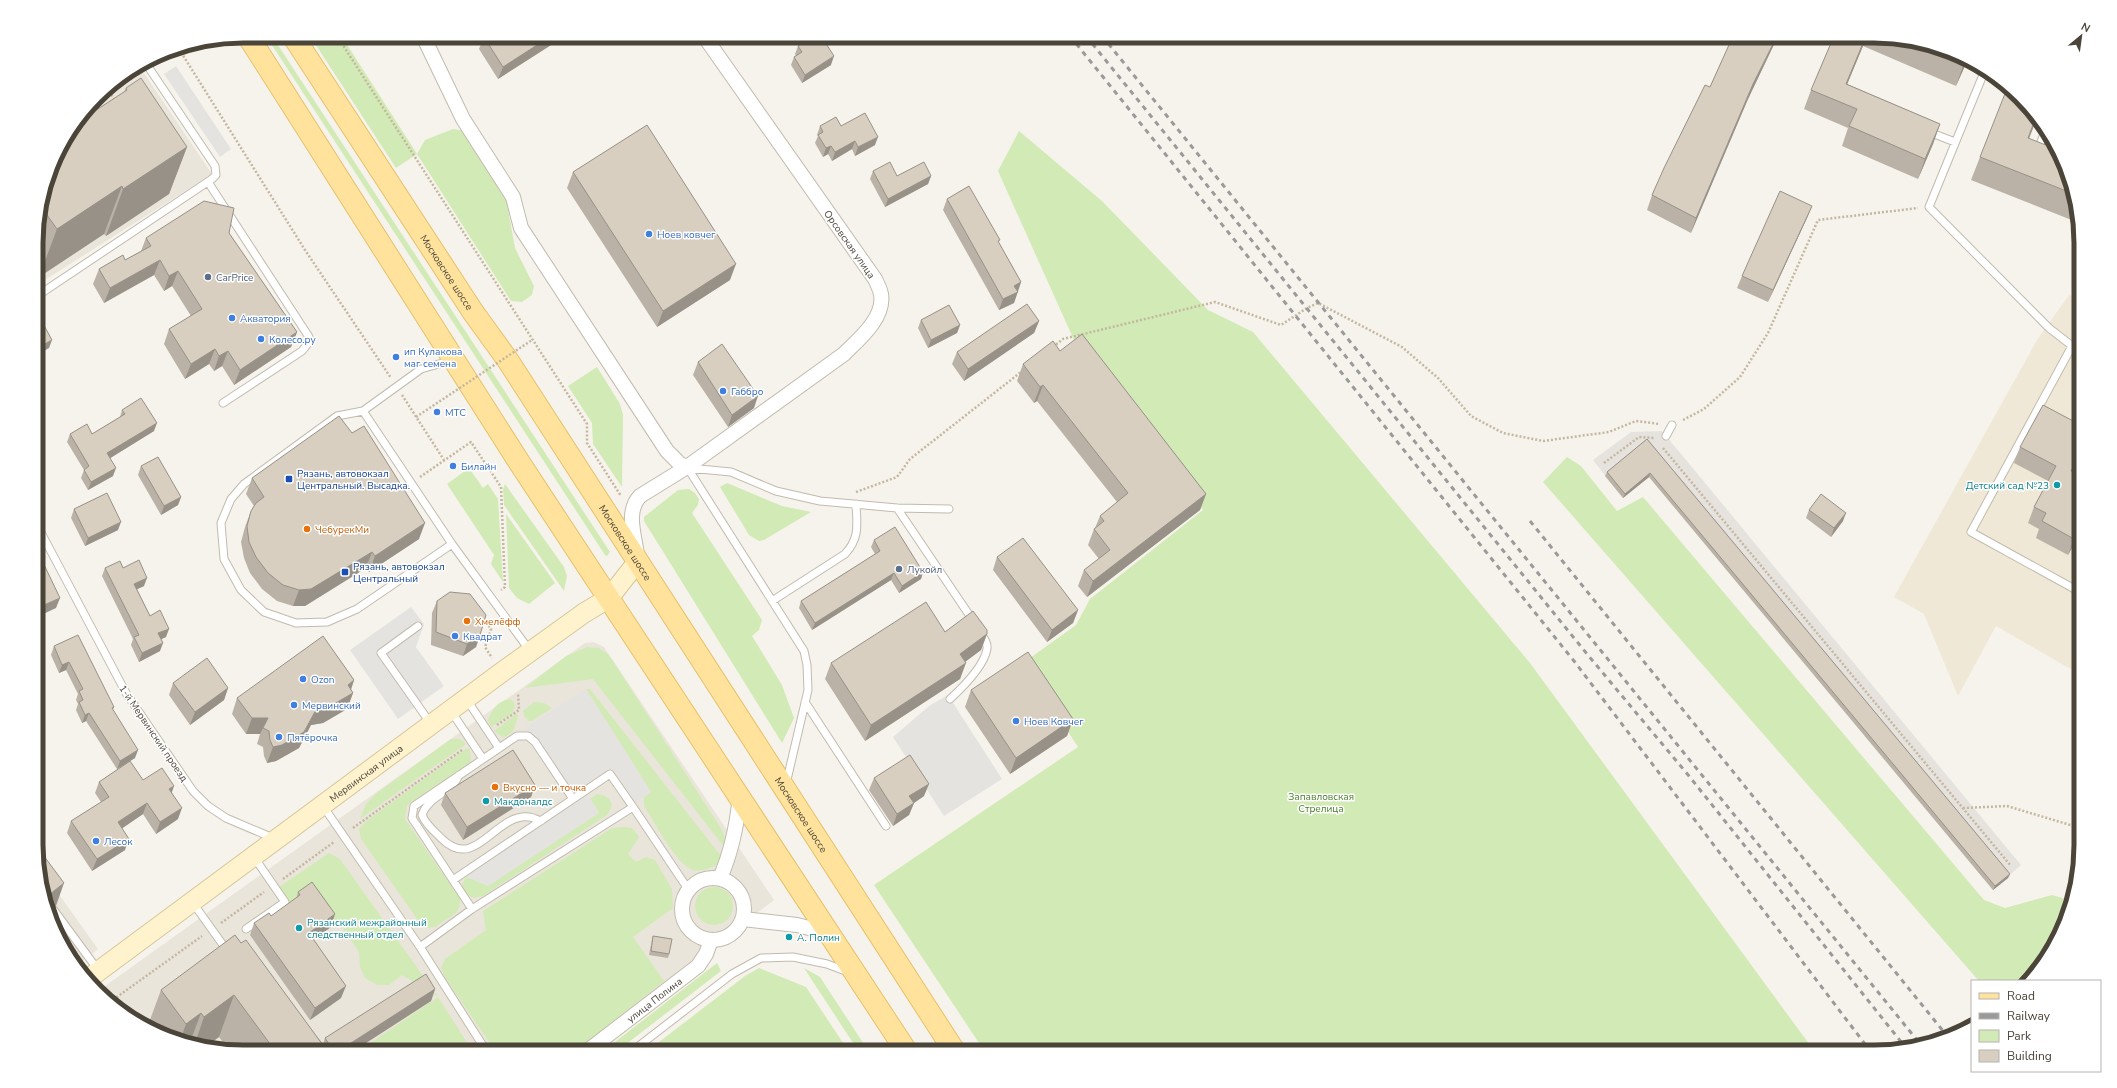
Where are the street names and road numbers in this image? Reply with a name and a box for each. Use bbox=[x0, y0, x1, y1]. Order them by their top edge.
street label: Орсовская улица bbox=[820, 208, 878, 282]
street label: Московское шоссе bbox=[416, 232, 476, 313]
street label: Московское шоссе bbox=[595, 502, 654, 584]
street label: 1-й Мервинский проезд bbox=[116, 682, 191, 785]
street label: Мервинская улица bbox=[327, 742, 406, 806]
street label: Московское шоссе bbox=[771, 775, 830, 856]
street label: улица Полина bbox=[624, 975, 685, 1026]

